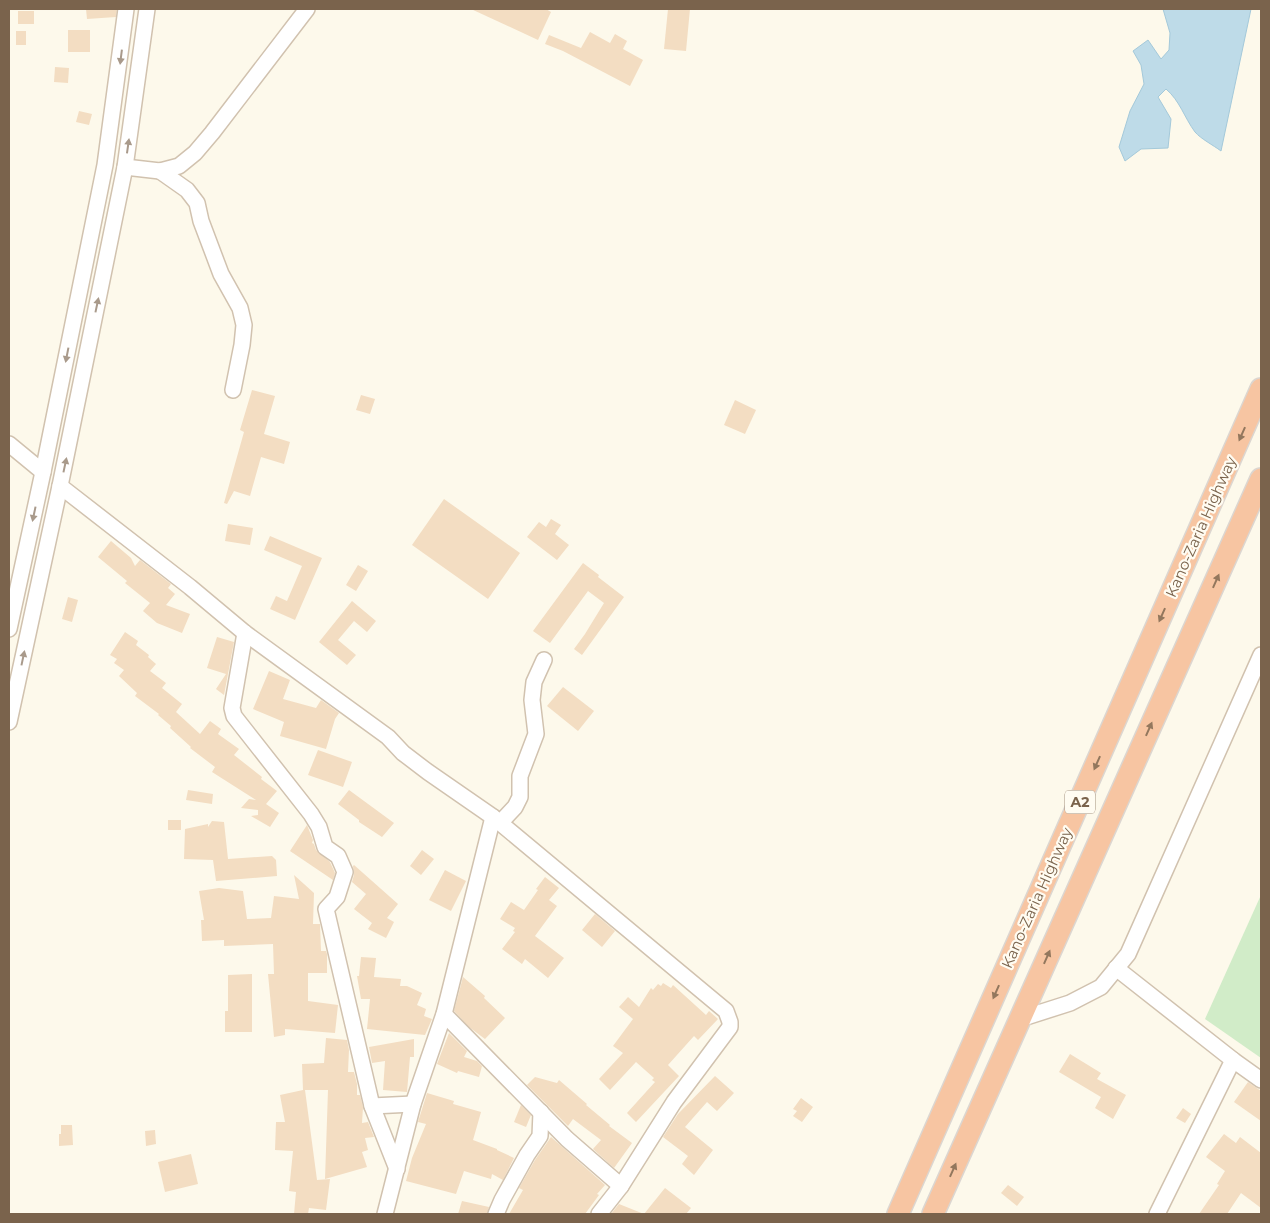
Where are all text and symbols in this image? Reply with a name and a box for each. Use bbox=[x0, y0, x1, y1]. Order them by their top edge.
one-way arrow bbox=[116, 49, 124, 65]
one-way arrow bbox=[125, 138, 133, 154]
one-way arrow bbox=[93, 298, 101, 313]
one-way arrow bbox=[62, 347, 70, 363]
one-way arrow bbox=[1237, 427, 1245, 441]
street label: Kano-Zaria Highway bbox=[1161, 453, 1241, 600]
one-way arrow bbox=[61, 456, 69, 472]
one-way arrow bbox=[30, 506, 38, 521]
one-way arrow bbox=[1212, 574, 1220, 588]
one-way arrow bbox=[1158, 608, 1166, 622]
one-way arrow bbox=[19, 650, 27, 665]
one-way arrow bbox=[1146, 722, 1154, 736]
one-way arrow bbox=[1092, 756, 1100, 770]
road number: A2 bbox=[1065, 790, 1095, 814]
street label: Kano-Zaria Highway bbox=[997, 824, 1077, 971]
one-way arrow bbox=[1044, 950, 1052, 964]
one-way arrow bbox=[991, 985, 999, 999]
one-way arrow bbox=[949, 1163, 957, 1177]

